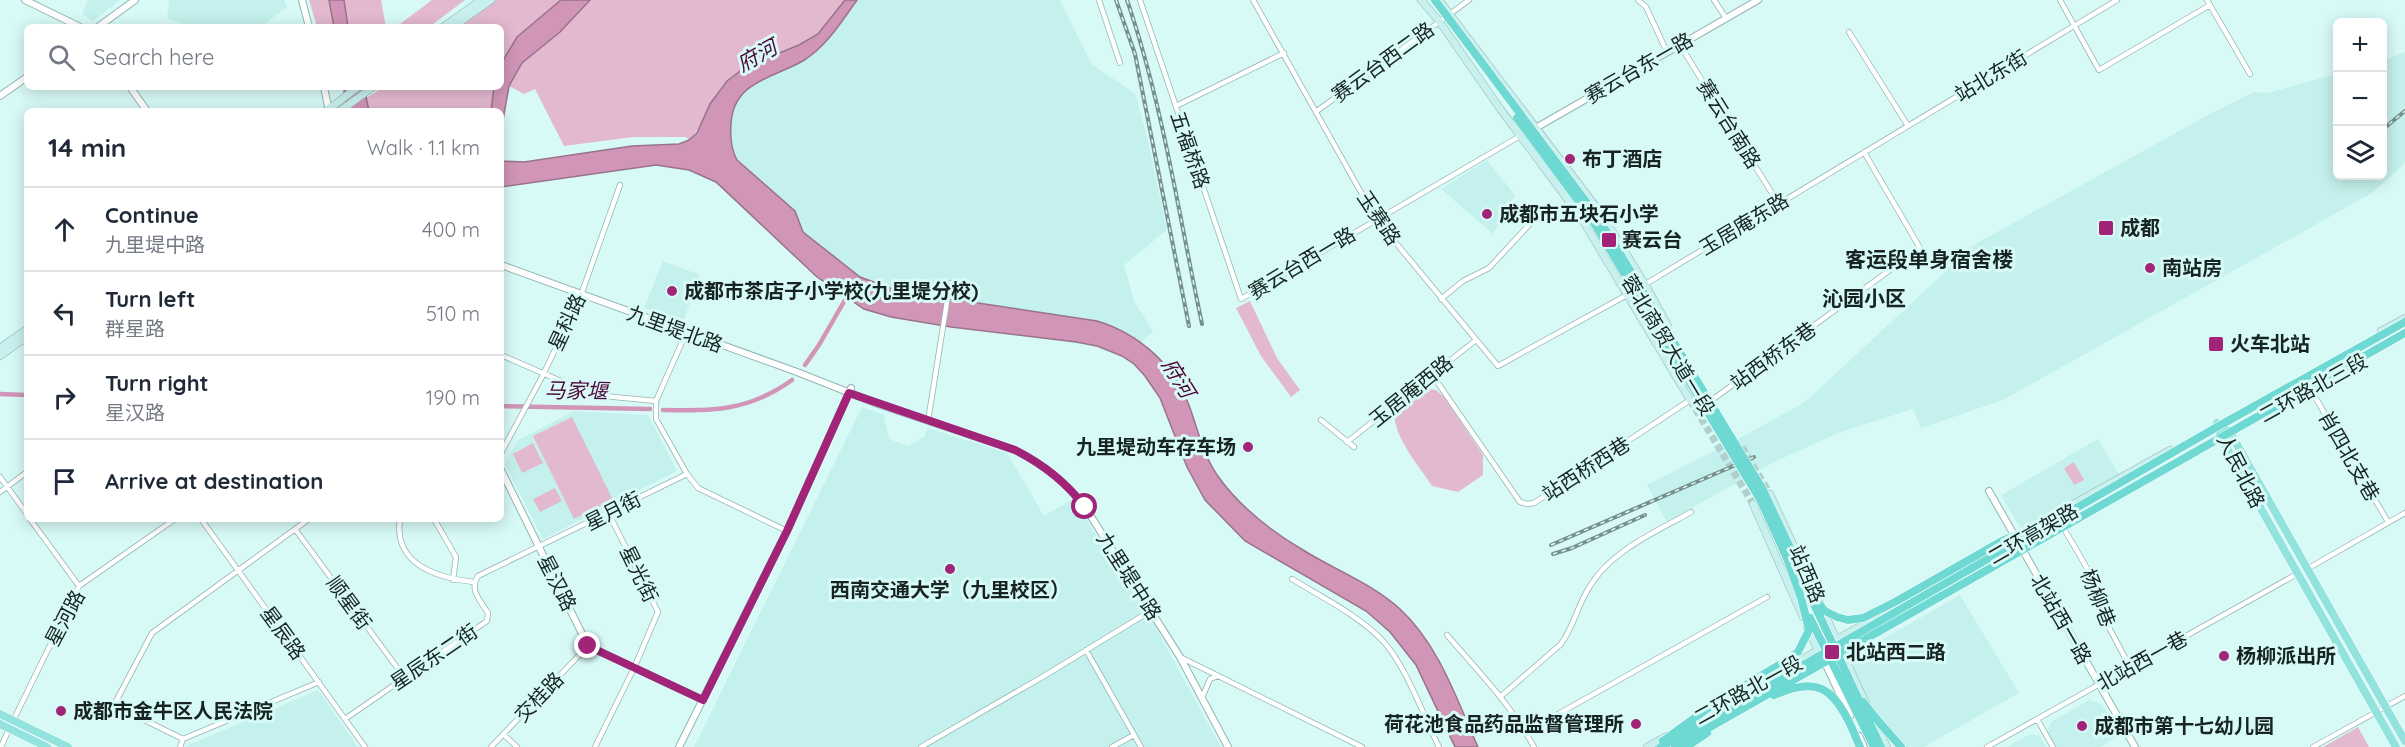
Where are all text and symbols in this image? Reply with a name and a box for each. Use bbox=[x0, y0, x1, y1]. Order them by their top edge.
street label: 赛云台西二路 bbox=[1327, 16, 1439, 107]
map controls bbox=[2333, 18, 2387, 180]
button: + bbox=[2333, 18, 2387, 72]
search box bbox=[24, 24, 504, 90]
street label: 赛云台东一路 bbox=[1581, 27, 1697, 108]
water label: 府河 bbox=[732, 32, 785, 77]
icon: search bbox=[45, 41, 78, 74]
text: Search here bbox=[93, 43, 214, 71]
street label: 站北东街 bbox=[1950, 44, 2031, 107]
button: − bbox=[2333, 72, 2387, 126]
street label: 赛云台南路 bbox=[1692, 75, 1767, 173]
street label: 五福桥路 bbox=[1166, 108, 1215, 192]
button: layers bbox=[2333, 126, 2387, 180]
text: 14 min bbox=[48, 131, 126, 164]
text: Walk · 1.1 km bbox=[367, 135, 480, 160]
place label: 布丁酒店 bbox=[1582, 146, 1662, 171]
marker: 布丁酒店 bbox=[1563, 152, 1577, 166]
street label: 玉赛路 bbox=[1352, 186, 1407, 250]
street label: 玉居庵东路 bbox=[1694, 187, 1793, 260]
text: Continue bbox=[105, 201, 199, 229]
place label: 成都市五块石小学 bbox=[1499, 201, 1659, 226]
marker: 成都市五块石小学 bbox=[1480, 207, 1494, 221]
icon: ahead bbox=[48, 213, 81, 246]
place label: 成都 bbox=[2120, 215, 2160, 240]
text: 400 m bbox=[422, 217, 480, 242]
marker: 成都 bbox=[2097, 219, 2115, 237]
street label: 赛云台西一路 bbox=[1244, 221, 1360, 304]
place label: 赛云台 bbox=[1622, 227, 1682, 252]
marker: 赛云台 bbox=[1600, 231, 1618, 249]
text: 九里堤中路 bbox=[105, 232, 205, 257]
district label: 客运段单身宿舍楼 bbox=[1845, 246, 2013, 272]
place label: 南站房 bbox=[2162, 255, 2222, 280]
marker: 南站房 bbox=[2143, 261, 2157, 275]
street label: 蓉北商贸大道一段 bbox=[1617, 270, 1720, 420]
place label: 成都市茶店子小学校(九里堤分校) bbox=[684, 278, 978, 303]
marker: 成都市茶店子小学校(九里堤分校) bbox=[665, 284, 679, 298]
text: Turn left bbox=[105, 285, 195, 313]
district label: 沁园小区 bbox=[1822, 285, 1906, 311]
street label: 星科路 bbox=[543, 289, 591, 354]
icon: left bbox=[48, 297, 81, 330]
street label: 九里堤北路 bbox=[624, 300, 726, 357]
text: 510 m bbox=[426, 301, 480, 326]
text: 群星路 bbox=[105, 316, 165, 341]
street label: 站西桥东巷 bbox=[1725, 316, 1821, 395]
place label: 火车北站 bbox=[2230, 331, 2310, 356]
marker: 火车北站 bbox=[2207, 335, 2225, 353]
street label: 二环路北三段 bbox=[2254, 348, 2371, 428]
street label: 玉居庵西路 bbox=[1364, 349, 1457, 432]
water label: 府河 bbox=[1157, 353, 1203, 406]
text: Turn right bbox=[105, 369, 209, 397]
water label: 马家堰 bbox=[544, 376, 611, 404]
icon: right bbox=[48, 381, 81, 414]
text: 190 m bbox=[426, 385, 480, 410]
text: 星汉路 bbox=[105, 400, 165, 425]
street label: 肖四北支巷 bbox=[2314, 406, 2385, 505]
street label: 人民北路 bbox=[2212, 429, 2271, 512]
street label: 站西桥西巷 bbox=[1537, 431, 1634, 506]
place label: 九里堤动车存车场 bbox=[1076, 434, 1236, 459]
marker: 九里堤动车存车场 bbox=[1241, 440, 1255, 454]
icon: arrive bbox=[48, 465, 81, 498]
text: Arrive at destination bbox=[105, 467, 323, 495]
street label: 星月街 bbox=[580, 486, 645, 535]
route start bbox=[1071, 493, 1097, 519]
street label: 二环高架路 bbox=[1983, 498, 2082, 569]
street label: 九里堤中路 bbox=[1092, 527, 1167, 624]
street label: 星光街 bbox=[615, 541, 664, 606]
street label: 站西路 bbox=[1784, 541, 1831, 606]
street label: 星汉路 bbox=[533, 550, 582, 615]
marker: 西南交通大学（九里校区） bbox=[943, 562, 957, 576]
street label: 杨柳巷 bbox=[2076, 565, 2121, 630]
street label: 北站西一路 bbox=[2026, 569, 2097, 668]
street label: 顺星街 bbox=[322, 571, 377, 634]
place label: 西南交通大学（九里校区） bbox=[830, 577, 1070, 602]
street label: 星河路 bbox=[39, 585, 90, 650]
street label: 星辰路 bbox=[256, 601, 311, 664]
street label: 星辰东二街 bbox=[385, 618, 482, 695]
street label: 北站西一巷 bbox=[2092, 625, 2192, 696]
route end bbox=[574, 632, 600, 658]
place label: 北站西二路 bbox=[1846, 639, 1946, 664]
marker: 北站西二路 bbox=[1823, 643, 1841, 661]
place label: 杨柳派出所 bbox=[2236, 643, 2336, 668]
marker: 杨柳派出所 bbox=[2217, 649, 2231, 663]
street label: 二环路北一段 bbox=[1689, 650, 1806, 730]
street label: 交桂路 bbox=[509, 666, 568, 727]
place label: 成都市金牛区人民法院 bbox=[73, 698, 273, 723]
marker: 成都市金牛区人民法院 bbox=[54, 704, 68, 718]
place label: 荷花池食品药品监督管理所 bbox=[1384, 711, 1624, 736]
place label: 成都市第十七幼儿园 bbox=[2094, 713, 2274, 738]
marker: 荷花池食品药品监督管理所 bbox=[1629, 717, 1643, 731]
marker: 成都市第十七幼儿园 bbox=[2075, 719, 2089, 733]

